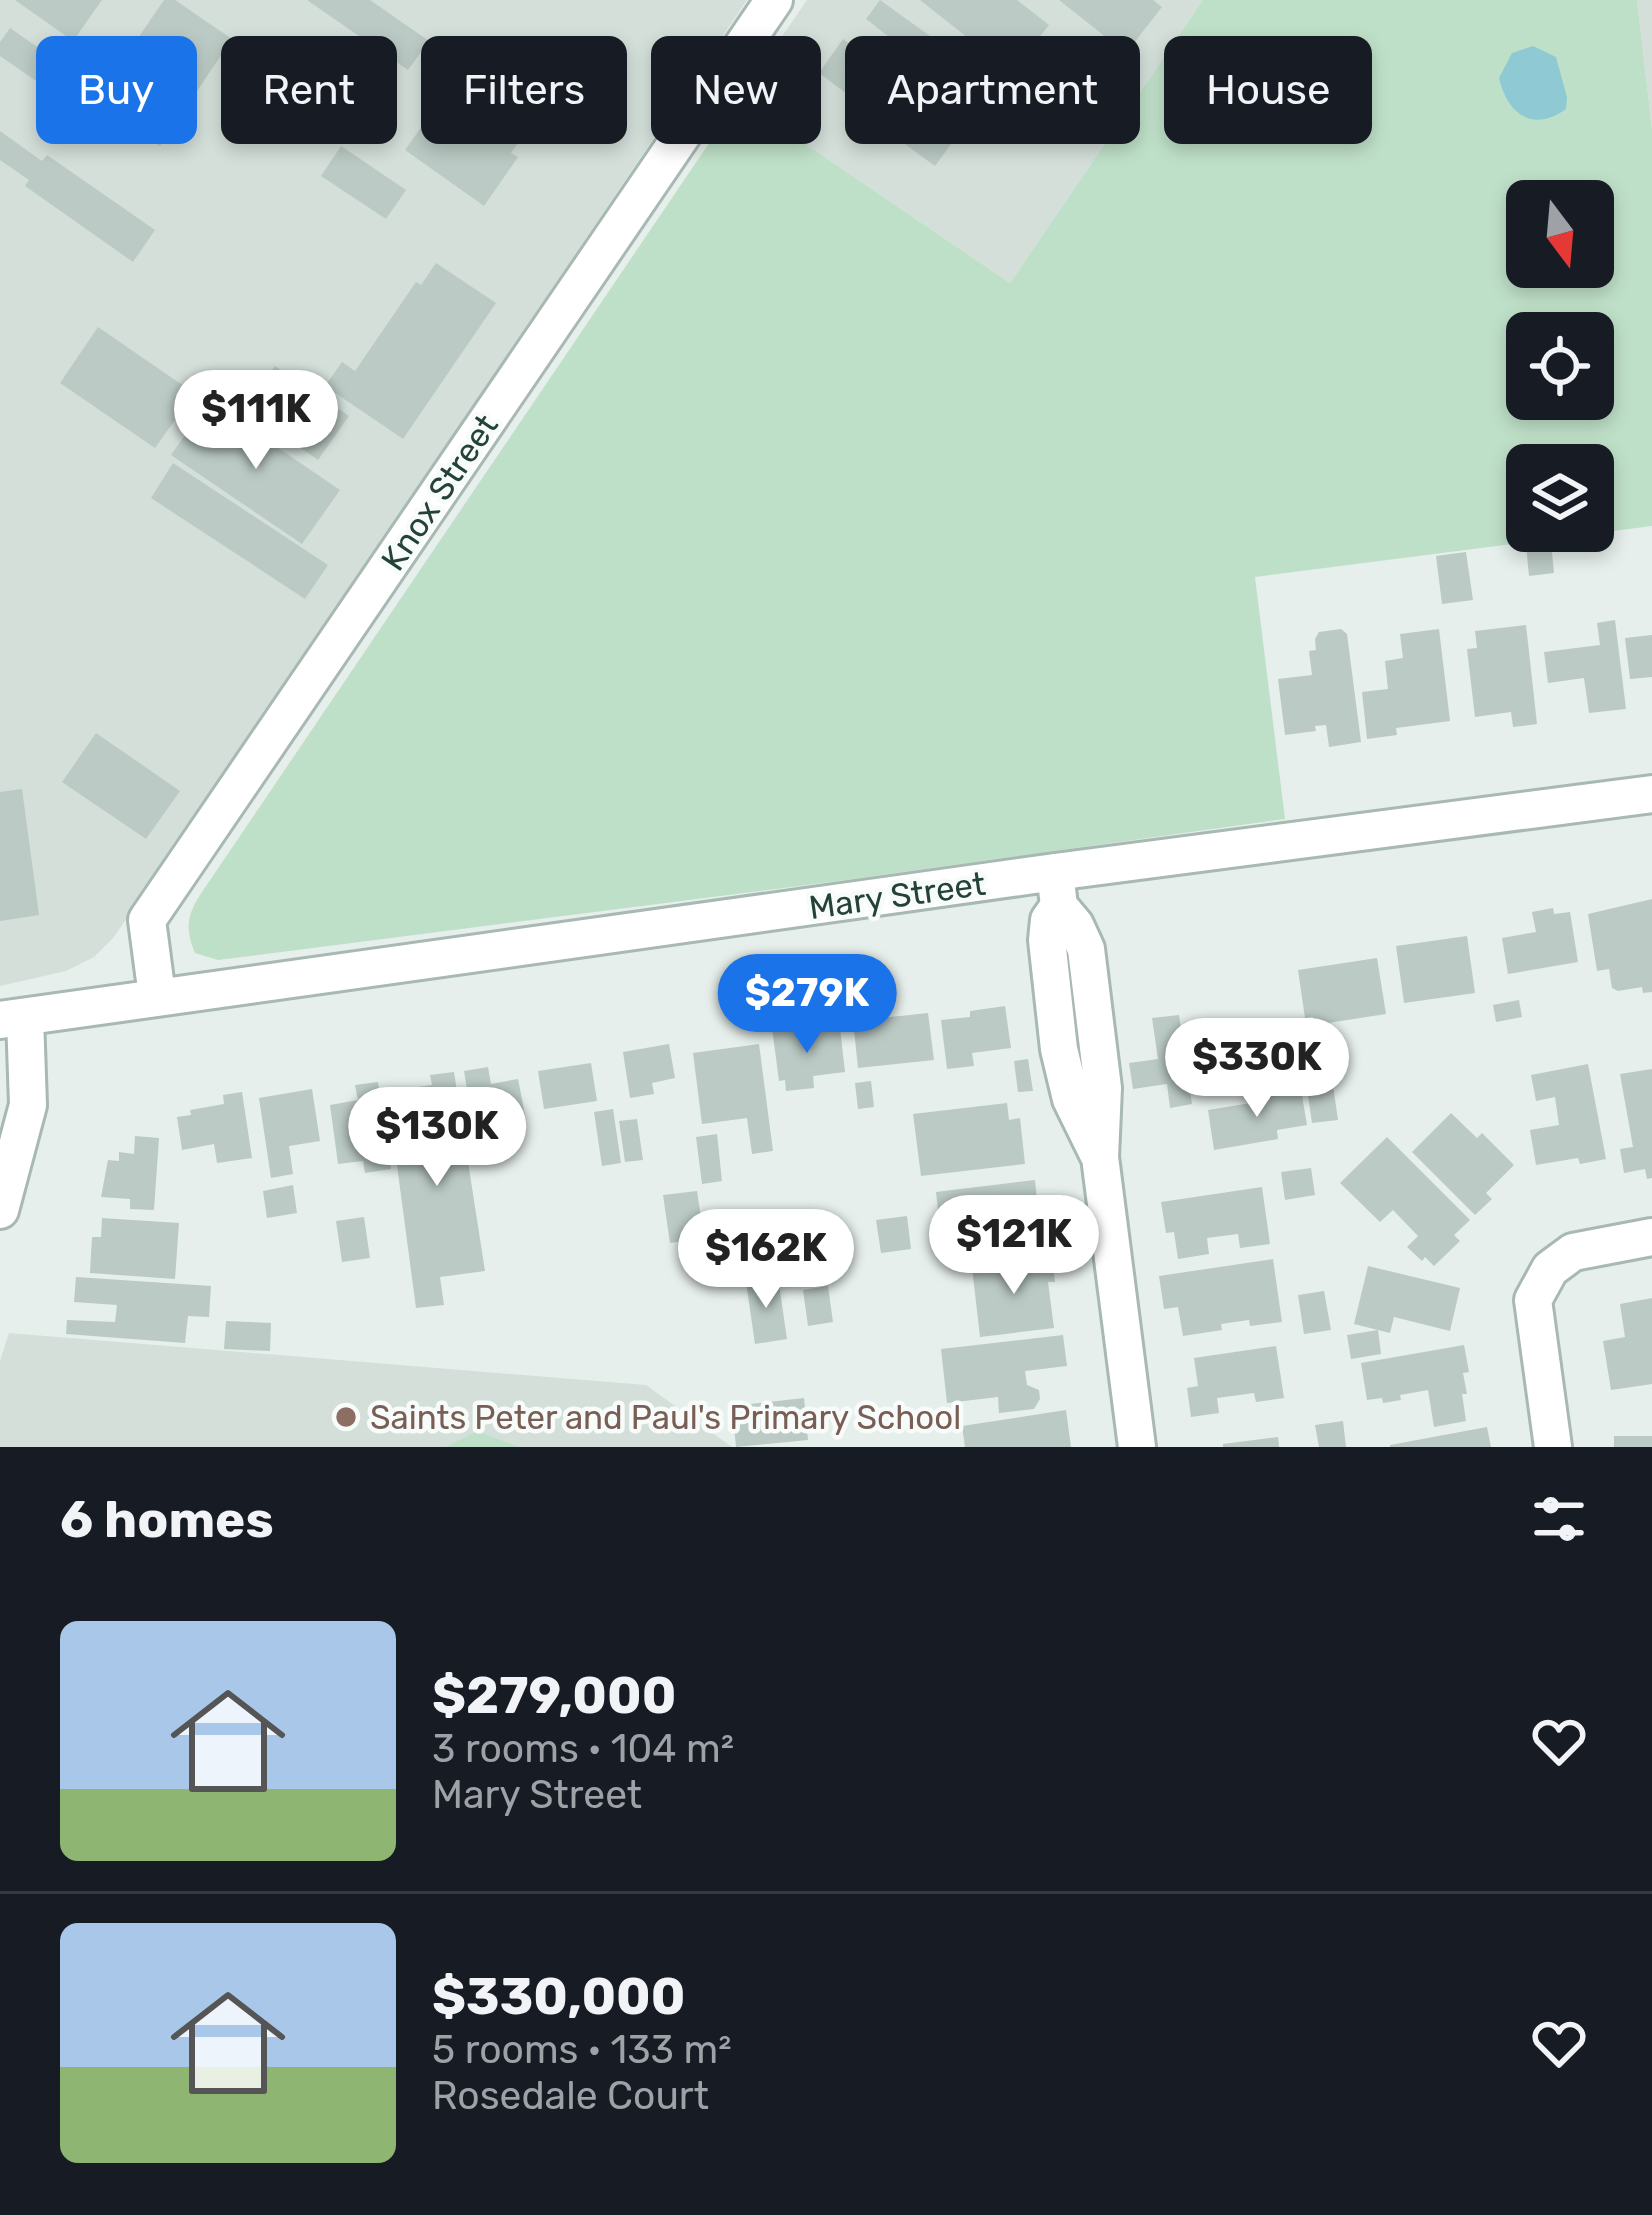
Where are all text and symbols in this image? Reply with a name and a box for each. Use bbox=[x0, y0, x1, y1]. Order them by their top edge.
chip: Buy bbox=[36, 36, 197, 144]
chip: Rent bbox=[221, 36, 397, 144]
chip: Filters bbox=[421, 36, 627, 144]
chip: New bbox=[651, 36, 821, 144]
chip: Apartment bbox=[845, 36, 1140, 144]
chip: House bbox=[1164, 36, 1372, 144]
north arrow bbox=[1506, 180, 1614, 288]
map controls bbox=[1506, 180, 1614, 552]
button: locate bbox=[1506, 312, 1614, 420]
pin: $111K bbox=[172, 370, 340, 472]
text: $111K bbox=[201, 386, 311, 432]
street label: Knox Street bbox=[373, 407, 506, 578]
button: layers bbox=[1506, 444, 1614, 552]
street label: Mary Street bbox=[806, 864, 988, 927]
pin: $279K bbox=[723, 954, 891, 1056]
text: $279K bbox=[745, 970, 869, 1016]
pin: $330K bbox=[1173, 1018, 1341, 1120]
text: $330K bbox=[1192, 1034, 1322, 1080]
pin: $130K bbox=[353, 1087, 521, 1189]
text: $130K bbox=[375, 1103, 499, 1149]
pin: $121K bbox=[930, 1195, 1098, 1297]
pin: $162K bbox=[682, 1209, 850, 1311]
text: $121K bbox=[956, 1211, 1072, 1257]
text: $162K bbox=[705, 1225, 827, 1271]
place label: Saints Peter and Paul's Primary School bbox=[370, 1398, 961, 1437]
marker: Saints Peter and Paul's Primary School bbox=[333, 1404, 359, 1430]
icon: filters bbox=[1526, 1486, 1592, 1552]
text: 6 homes bbox=[60, 1489, 274, 1550]
text: $279,000 bbox=[432, 1665, 676, 1726]
icon: home bbox=[156, 1669, 300, 1813]
icon: heart bbox=[1526, 1708, 1592, 1774]
text: 3 rooms · 104 m² bbox=[432, 1726, 734, 1772]
text: Mary Street bbox=[432, 1772, 642, 1818]
text: $330,000 bbox=[432, 1966, 685, 2027]
icon: home bbox=[156, 1971, 300, 2115]
icon: heart bbox=[1526, 2010, 1592, 2076]
text: 5 rooms · 133 m² bbox=[432, 2027, 732, 2073]
text: Rosedale Court bbox=[432, 2073, 709, 2119]

